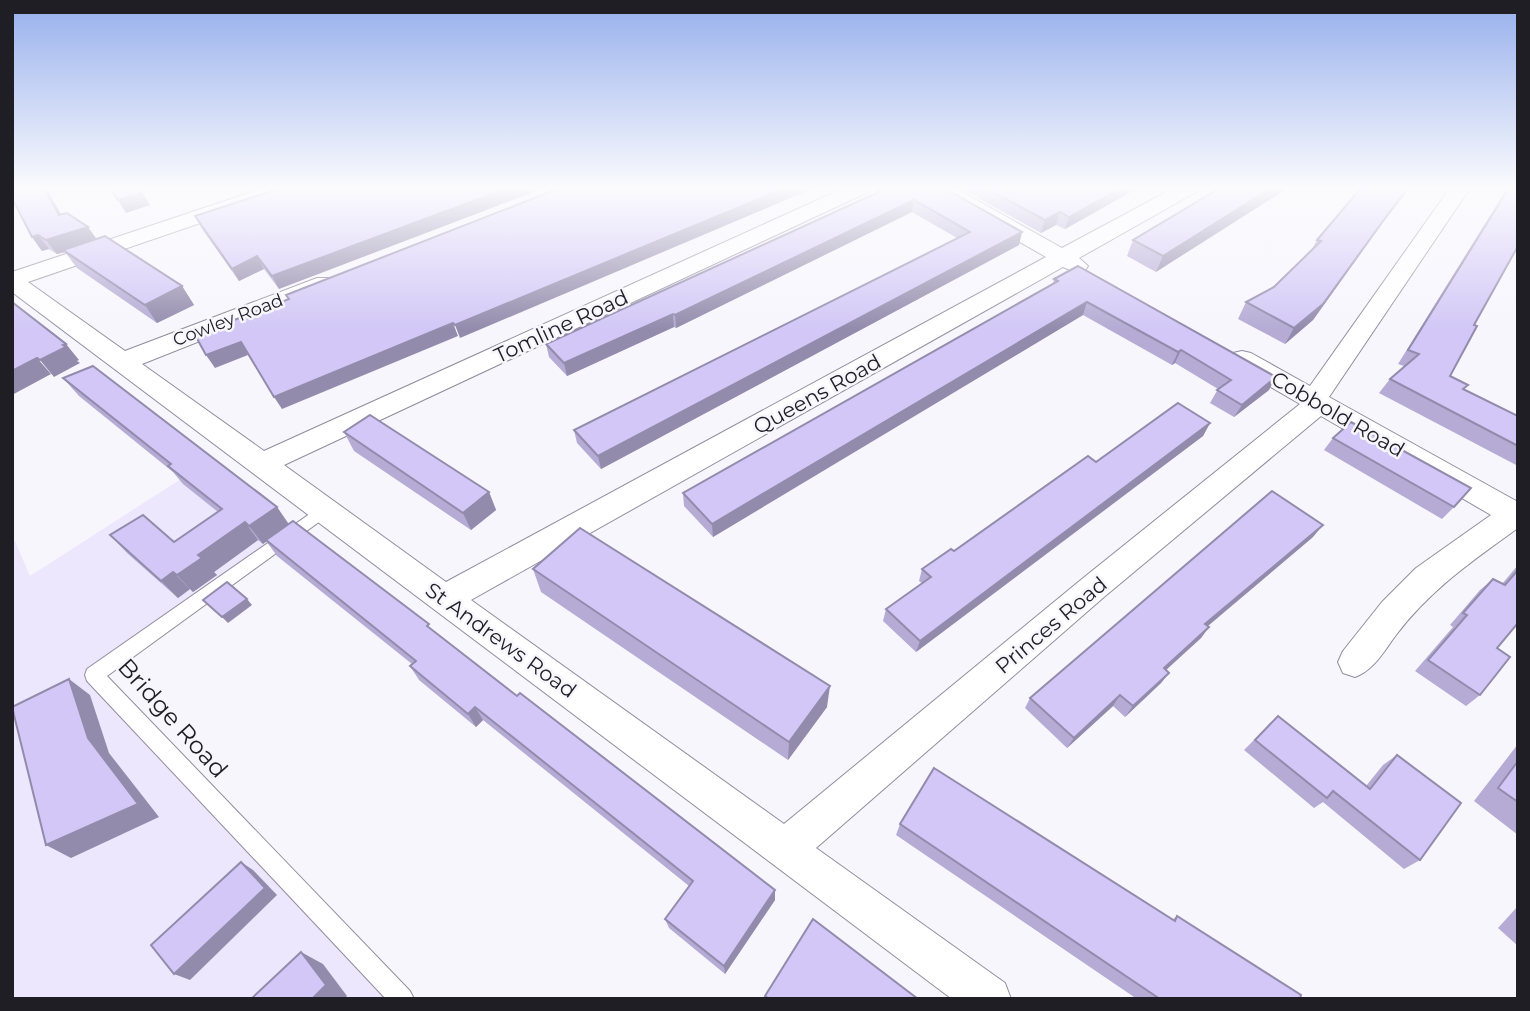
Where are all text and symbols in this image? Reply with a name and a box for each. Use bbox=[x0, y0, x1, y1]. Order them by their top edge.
street label: Tomline Road bbox=[490, 284, 632, 368]
street label: Cowley Road bbox=[170, 289, 286, 351]
street label: Queens Road bbox=[749, 349, 885, 439]
street label: Cobbold Road bbox=[1267, 366, 1409, 462]
street label: Princes Road bbox=[990, 571, 1112, 679]
street label: St Andrews Road bbox=[421, 577, 581, 703]
street label: Bridge Road bbox=[112, 652, 234, 784]

